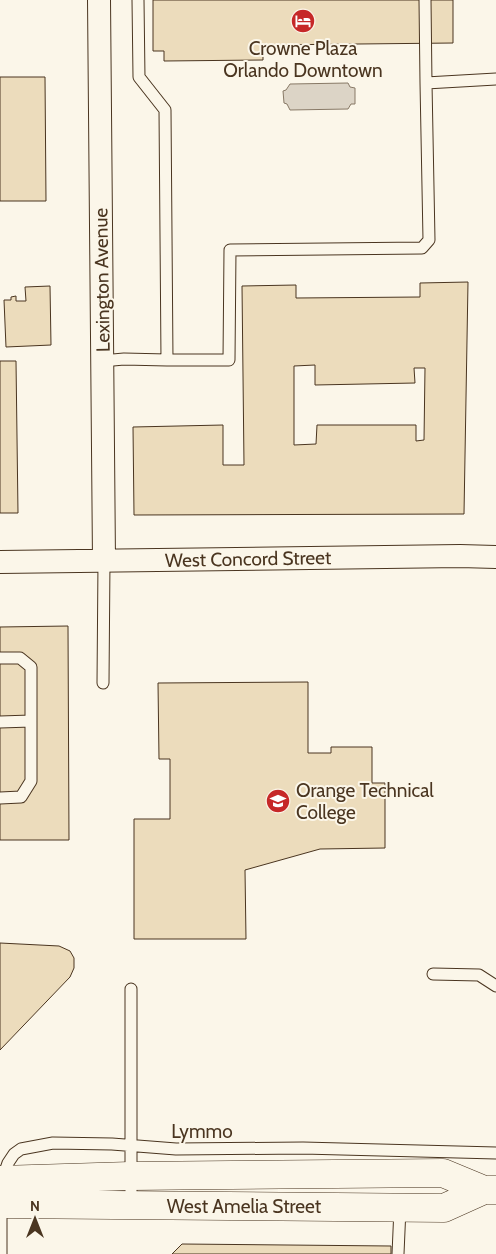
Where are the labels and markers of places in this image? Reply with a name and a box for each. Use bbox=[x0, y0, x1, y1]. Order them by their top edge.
hotel icon: Crowne Plaza Orlando Downtown bbox=[290, 8, 316, 34]
place label: Crowne Plaza Orlando Downtown bbox=[223, 37, 383, 82]
place label: Orange Technical College bbox=[296, 779, 434, 824]
school or university icon: Orange Technical College bbox=[265, 788, 291, 814]

